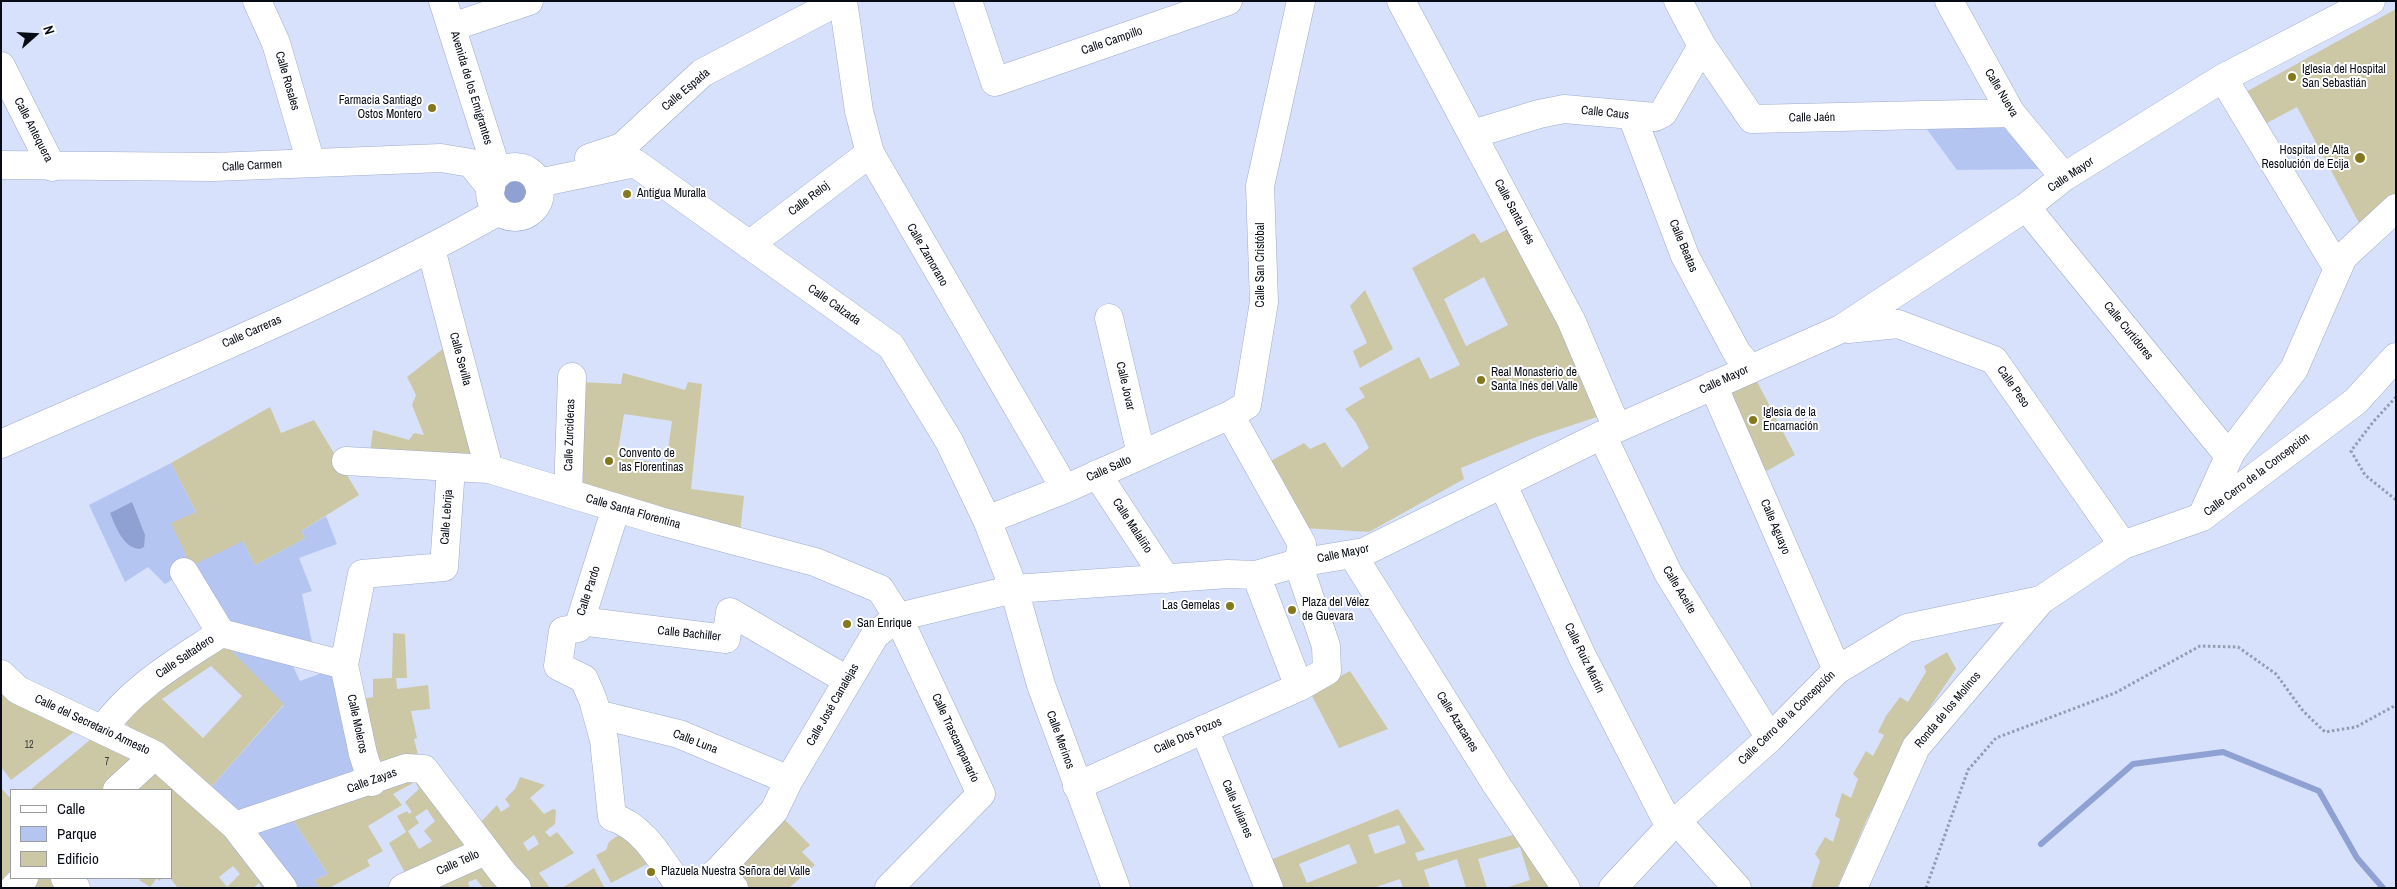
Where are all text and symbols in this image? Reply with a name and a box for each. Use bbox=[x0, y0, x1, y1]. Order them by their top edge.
north arrow bbox=[10, 10, 60, 60]
text: N bbox=[39, 23, 59, 37]
street label: Calle Campillo bbox=[1079, 24, 1145, 58]
street label: Avenida de los Emigrantes bbox=[447, 29, 495, 147]
street label: Calle Rosales bbox=[272, 50, 302, 112]
place label: Iglesia del Hospital San Sebastián bbox=[2302, 63, 2386, 91]
street label: Calle Espada bbox=[659, 66, 713, 114]
street label: Calle Nueva bbox=[1981, 66, 2021, 120]
marker: Iglesia del Hospital San Sebastián bbox=[2286, 71, 2298, 83]
place label: Farmacia Santiago Ostos Montero bbox=[339, 94, 422, 122]
street label: Calle Antequera bbox=[11, 95, 55, 165]
marker: Farmacia Santiago Ostos Montero bbox=[426, 102, 438, 114]
street label: Calle Caus bbox=[1580, 103, 1630, 123]
street label: Calle Jaén bbox=[1789, 110, 1835, 126]
place label: Hospital de Alta Resolución de Ecija bbox=[2261, 144, 2349, 172]
marker: Hospital de Alta Resolución de Ecija bbox=[2353, 151, 2367, 165]
street label: Calle Mayor bbox=[2045, 154, 2097, 196]
street label: Calle Carmen bbox=[222, 157, 282, 175]
street label: Calle Santa Inés bbox=[1491, 177, 1537, 247]
street label: Calle Reloj bbox=[786, 179, 832, 219]
place label: Antigua Muralla bbox=[637, 187, 706, 201]
marker: Antigua Muralla bbox=[621, 188, 633, 200]
street label: Calle Beatas bbox=[1665, 218, 1701, 274]
street label: Calle Zamorano bbox=[903, 221, 951, 289]
street label: Calle San Cristóbal bbox=[1254, 223, 1268, 307]
street label: Calle Calzada bbox=[805, 282, 863, 328]
street label: Calle Curtidores bbox=[2100, 299, 2156, 363]
street label: Calle Carreras bbox=[220, 313, 284, 351]
street label: Calle Sevilla bbox=[446, 331, 474, 387]
street label: Calle Jovar bbox=[1112, 360, 1138, 412]
street label: Calle Mayor bbox=[1697, 362, 1751, 398]
street label: Calle Peso bbox=[1993, 363, 2033, 411]
place label: Real Monasterio de Santa Inés del Valle bbox=[1491, 366, 1578, 394]
marker: Real Monasterio de Santa Inés del Valle bbox=[1475, 374, 1487, 386]
street label: Calle Zurcideras bbox=[562, 399, 578, 471]
place label: Iglesia de la Encarnación bbox=[1763, 406, 1818, 434]
marker: Iglesia de la Encarnación bbox=[1747, 414, 1759, 426]
street label: Calle Cerro de la Concepción bbox=[2201, 430, 2313, 520]
place label: Convento de las Florentinas bbox=[619, 447, 684, 475]
street label: Calle Salto bbox=[1084, 453, 1134, 485]
marker: Convento de las Florentinas bbox=[603, 455, 615, 467]
street label: Calle Lebrija bbox=[438, 489, 456, 545]
street label: Calle Santa Florentina bbox=[584, 492, 682, 532]
street label: Calle Malaliño bbox=[1109, 496, 1155, 556]
street label: Calle Aguayo bbox=[1757, 497, 1793, 557]
street label: Calle Mayor bbox=[1316, 542, 1370, 566]
street label: Calle Pardo bbox=[574, 564, 604, 618]
street label: Calle Aceite bbox=[1659, 564, 1699, 616]
place label: Plaza del Vélez de Guevara bbox=[1302, 596, 1369, 624]
place label: Las Gemelas bbox=[1162, 599, 1220, 613]
marker: Las Gemelas bbox=[1224, 600, 1236, 612]
marker: Plaza del Vélez de Guevara bbox=[1286, 604, 1298, 616]
place label: San Enrique bbox=[857, 617, 912, 631]
marker: San Enrique bbox=[841, 618, 853, 630]
street label: Calle Ruiz Martín bbox=[1561, 621, 1607, 695]
street label: Calle Bachiller bbox=[657, 624, 721, 644]
street label: Calle Saltadero bbox=[153, 632, 217, 682]
street label: Calle José Canalejas bbox=[804, 661, 862, 749]
street label: Calle Cerro de la Concepción bbox=[1736, 668, 1838, 768]
street label: Ronda de los Molinos bbox=[1912, 669, 1984, 751]
street label: Calle Azacanes bbox=[1433, 689, 1481, 755]
street label: Calle Trascampanario bbox=[928, 691, 982, 785]
street label: Calle del Secretario Armesto bbox=[32, 692, 152, 758]
street label: Calle Moleros bbox=[344, 693, 370, 755]
street label: Calle Merinos bbox=[1043, 709, 1077, 771]
street label: Calle Dos Pozos bbox=[1152, 715, 1224, 757]
street label: Calle Luna bbox=[670, 727, 720, 757]
house number: 12 bbox=[24, 739, 34, 751]
house number: 7 bbox=[105, 756, 109, 768]
street label: Calle Zayas bbox=[345, 765, 399, 797]
street label: Calle Julianes bbox=[1218, 778, 1256, 840]
legend bbox=[10, 789, 172, 879]
text: Calle bbox=[57, 798, 85, 819]
text: Parque bbox=[57, 823, 97, 844]
street label: Calle Tello bbox=[434, 847, 482, 879]
text: Edificio bbox=[57, 848, 99, 869]
place label: Plazuela Nuestra Señora del Valle bbox=[661, 865, 810, 879]
marker: Plazuela Nuestra Señora del Valle bbox=[645, 866, 657, 878]

